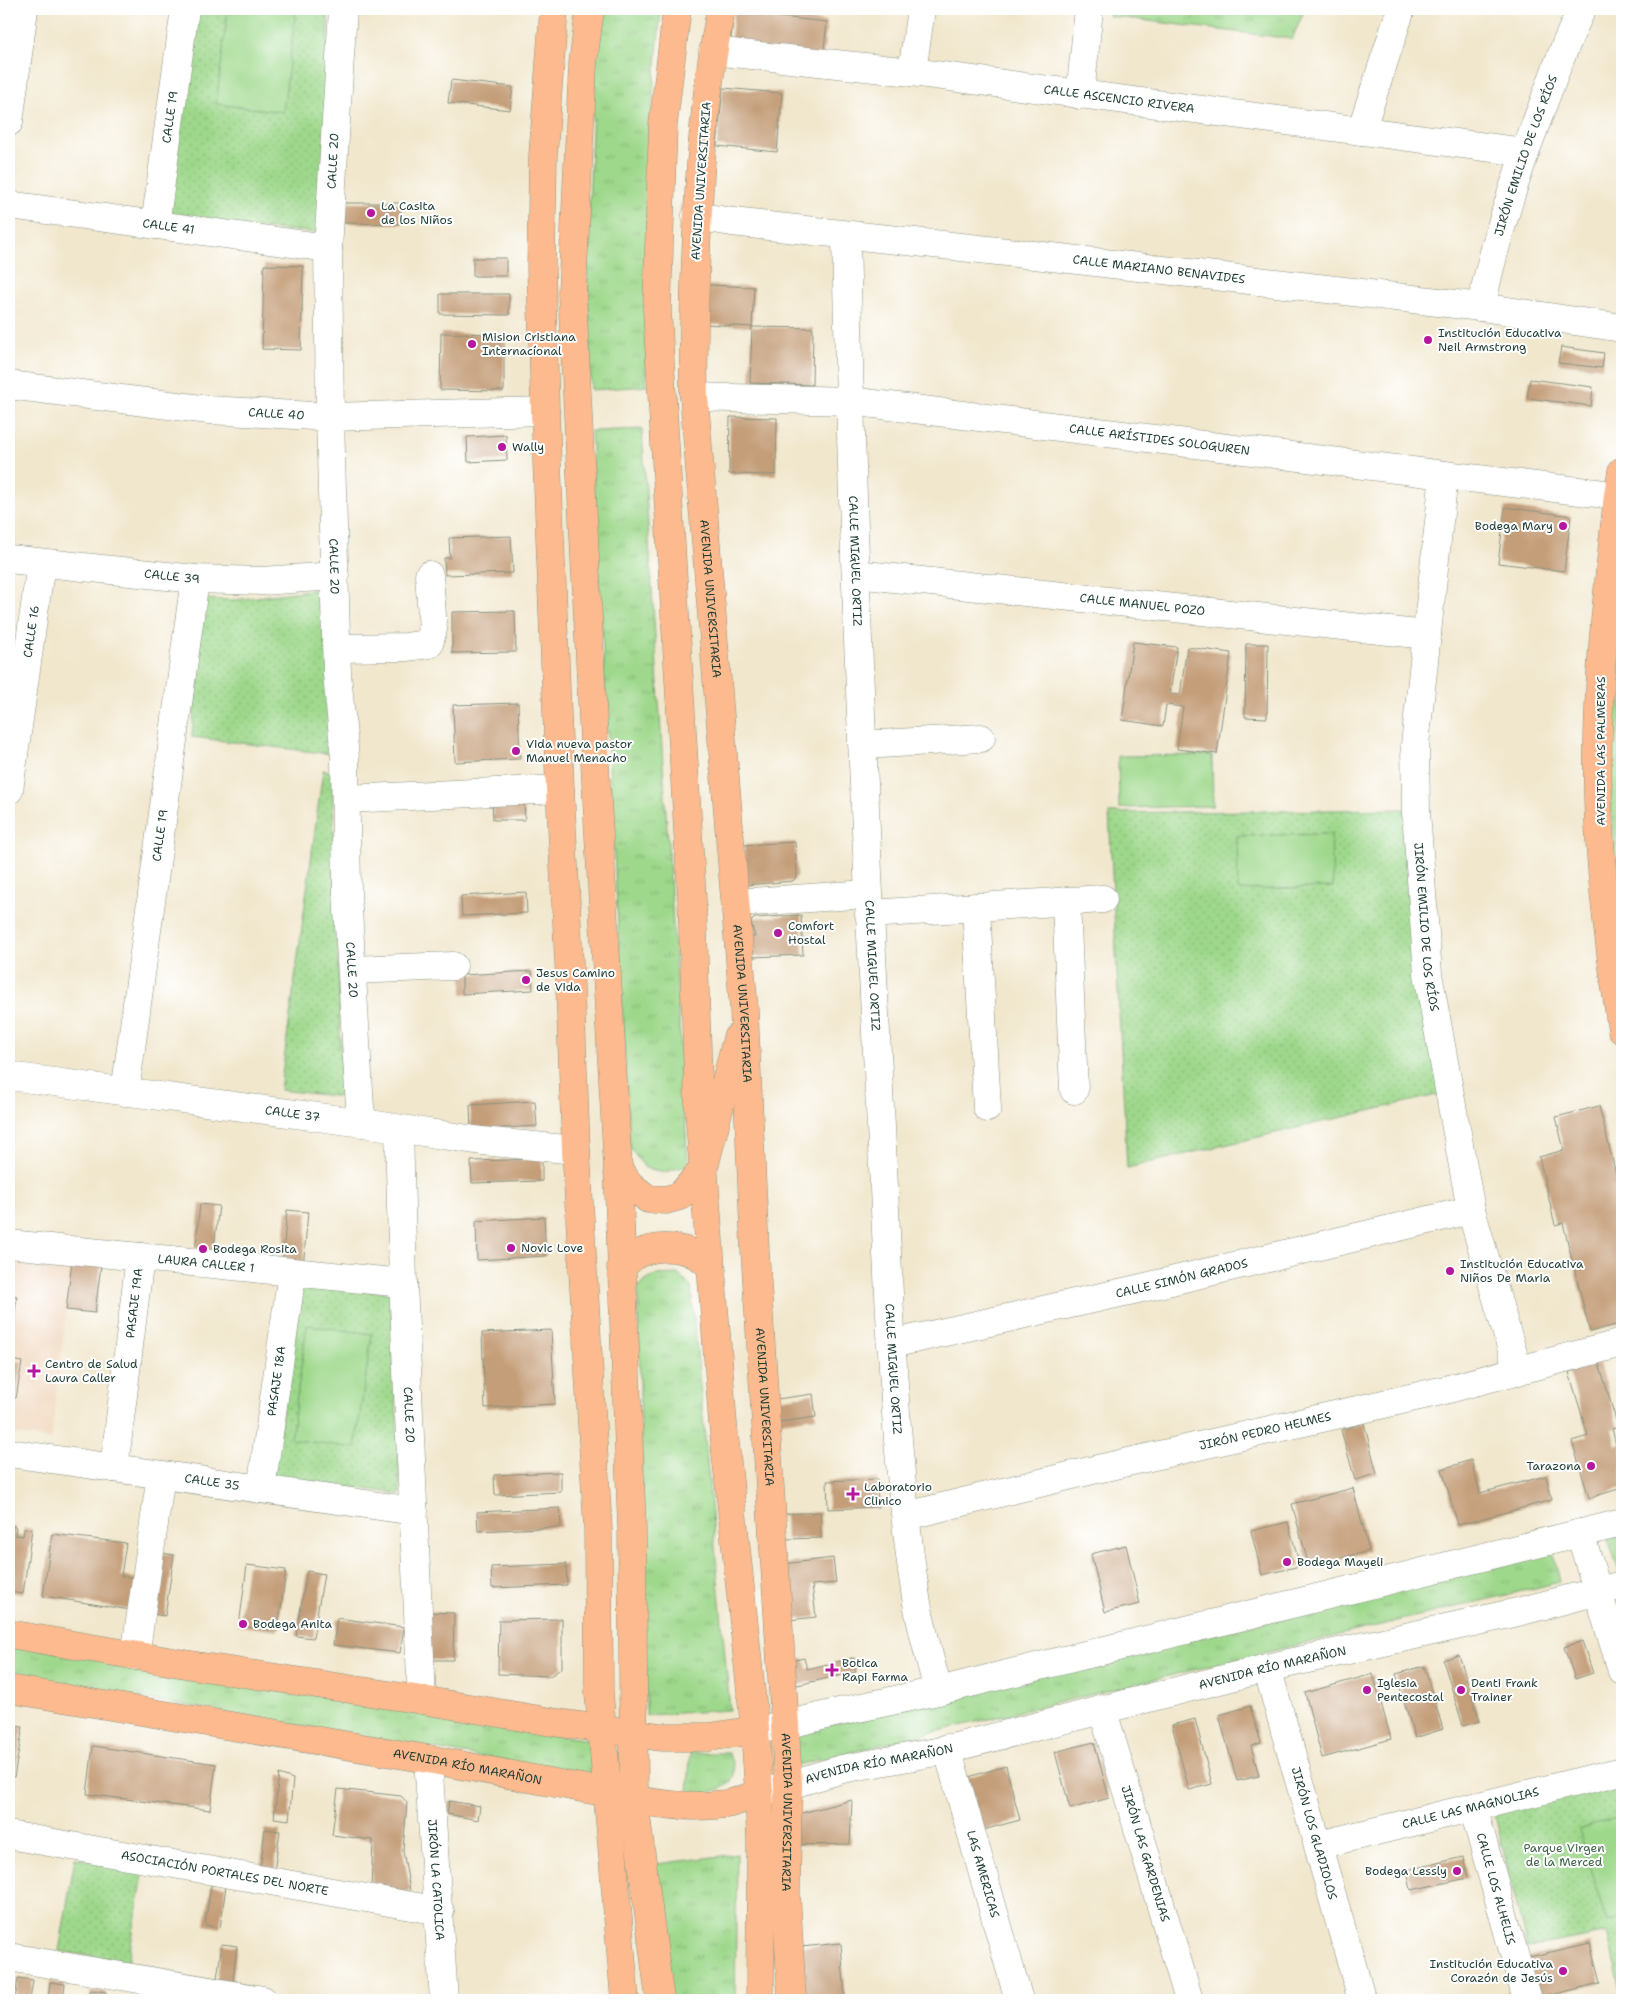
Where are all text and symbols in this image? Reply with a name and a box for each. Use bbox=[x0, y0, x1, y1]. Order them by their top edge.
street label: JIRÓN EMILIO DE LOS RÍOS bbox=[1491, 72, 1561, 238]
street label: CALLE ASCENCIO RIVERA bbox=[1043, 81, 1196, 117]
street label: CALLE 19 bbox=[158, 90, 182, 144]
street label: AVENIDA UNIVERSITARIA bbox=[687, 101, 715, 261]
street label: CALLE 20 bbox=[324, 133, 342, 189]
place label: La Casita de los Niños bbox=[381, 198, 453, 228]
marker: La Casita de los Niños bbox=[365, 207, 377, 219]
street label: CALLE 41 bbox=[141, 215, 196, 238]
street label: CALLE MARIANO BENAVIDES bbox=[1072, 251, 1246, 287]
place label: Institución Educativa Neil Armstrong bbox=[1438, 325, 1562, 355]
place label: Mision Cristiana Internacíonal bbox=[482, 329, 576, 359]
marker: Institución Educativa Neil Armstrong bbox=[1422, 334, 1434, 346]
marker: Mision Cristiana Internacíonal bbox=[466, 338, 478, 350]
street label: CALLE 40 bbox=[248, 404, 305, 424]
street label: CALLE ARÍSTIDES SOLOGUREN bbox=[1068, 420, 1251, 459]
place label: Wally bbox=[512, 439, 544, 455]
marker: Wally bbox=[496, 441, 508, 453]
street label: CALLE MIGUEL ORTIZ bbox=[845, 495, 865, 627]
place label: Bodega Mary bbox=[1475, 518, 1553, 534]
street label: AVENIDA UNIVERSITARIA bbox=[696, 519, 725, 679]
marker: Bodega Mary bbox=[1557, 520, 1569, 532]
street label: CALLE 20 bbox=[325, 538, 343, 595]
street label: CALLE 39 bbox=[143, 566, 200, 587]
street label: CALLE MANUEL POZO bbox=[1079, 590, 1206, 619]
street label: CALLE 16 bbox=[20, 604, 43, 659]
street label: AVENIDA LAS PALMERAS bbox=[1593, 676, 1609, 826]
place label: Vida nueva pastor Manuel Menacho bbox=[526, 736, 633, 766]
marker: Vida nueva pastor Manuel Menacho bbox=[510, 745, 522, 757]
street label: CALLE 19 bbox=[149, 808, 172, 863]
street label: JIRÓN EMILIO DE LOS RÍOS bbox=[1410, 842, 1443, 1013]
street label: CALLE MIGUEL ORTIZ bbox=[861, 900, 884, 1031]
place label: Comfort Hostal bbox=[788, 918, 834, 948]
street label: AVENIDA UNIVERSITARIA bbox=[729, 924, 755, 1083]
marker: Comfort Hostal bbox=[772, 927, 784, 939]
street label: CALLE 20 bbox=[342, 941, 361, 998]
place label: Jesus Camino de Vida bbox=[536, 965, 615, 995]
marker: Jesus Camino de Vida bbox=[520, 974, 532, 986]
street label: CALLE 37 bbox=[264, 1102, 321, 1125]
place label: Novic Love bbox=[521, 1240, 584, 1256]
place label: Bodega Rosita bbox=[213, 1241, 297, 1257]
marker: Novic Love bbox=[505, 1242, 517, 1254]
marker: Bodega Rosita bbox=[197, 1243, 209, 1255]
street label: LAURA CALLER 1 bbox=[157, 1251, 255, 1276]
street label: CALLE SIMÓN GRADOS bbox=[1114, 1255, 1250, 1302]
place label: Institución Educativa Niños De Maria bbox=[1460, 1256, 1584, 1286]
marker: Institución Educativa Niños De Maria bbox=[1444, 1265, 1456, 1277]
street label: PASAJE 19A bbox=[122, 1267, 147, 1339]
street label: CALLE MIGUEL ORTIZ bbox=[881, 1303, 906, 1435]
street label: AVENIDA UNIVERSITARIA bbox=[752, 1327, 778, 1487]
street label: PASAJE 18A bbox=[264, 1345, 289, 1417]
place label: Centro de Salud Laura Caller bbox=[45, 1356, 138, 1386]
marker: Centro de Salud Laura Caller bbox=[27, 1364, 41, 1378]
street label: CALLE 20 bbox=[400, 1386, 418, 1443]
street label: JIRÓN PEDRO HELMES bbox=[1198, 1408, 1333, 1454]
place label: Tarazona bbox=[1527, 1458, 1582, 1474]
marker: Tarazona bbox=[1585, 1460, 1597, 1472]
street label: CALLE 35 bbox=[183, 1470, 240, 1494]
place label: Laboratorio Clinico bbox=[864, 1479, 932, 1509]
marker: Laboratorio Clinico bbox=[846, 1487, 860, 1501]
place label: Bodega Mayeli bbox=[1297, 1554, 1384, 1570]
marker: Bodega Mayeli bbox=[1281, 1556, 1293, 1568]
place label: Bodega Anita bbox=[253, 1616, 332, 1632]
marker: Bodega Anita bbox=[237, 1618, 249, 1630]
street label: AVENIDA RÍO MARAÑON bbox=[1197, 1643, 1348, 1693]
place label: Botica Rapi Farma bbox=[842, 1655, 909, 1685]
marker: Botica Rapi Farma bbox=[826, 1664, 838, 1676]
place label: Iglesia Pentecostal bbox=[1377, 1675, 1444, 1705]
place label: Denti Frank Trainer bbox=[1471, 1675, 1538, 1705]
marker: Iglesia Pentecostal bbox=[1361, 1684, 1373, 1696]
marker: Denti Frank Trainer bbox=[1455, 1684, 1467, 1696]
street label: AVENIDA UNIVERSITARIA bbox=[777, 1732, 796, 1892]
street label: AVENIDA RÍO MARAÑON bbox=[803, 1740, 955, 1788]
street label: AVENIDA RÍO MARAÑON bbox=[392, 1745, 543, 1788]
street label: JIRÓN LOS GLADIOLOS bbox=[1288, 1765, 1341, 1902]
street label: CALLE LAS MAGNOLIAS bbox=[1400, 1783, 1541, 1832]
street label: JIRÓN LAS GARDENIAS bbox=[1118, 1784, 1173, 1924]
street label: JIRÓN LA CATOLICA bbox=[424, 1819, 448, 1941]
street label: LAS AMERICAS bbox=[963, 1828, 1003, 1920]
street label: CALLE LOS ALHELIS bbox=[1473, 1831, 1519, 1947]
park label: Parque Virgen de la Merced bbox=[1523, 1840, 1605, 1870]
street label: ASOCIACIÓN PORTALES DEL NORTE bbox=[120, 1847, 330, 1899]
place label: Bodega Lessly bbox=[1365, 1863, 1447, 1879]
marker: Bodega Lessly bbox=[1451, 1865, 1463, 1877]
place label: Institución Educativa Corazón de Jesús bbox=[1430, 1956, 1554, 1986]
marker: Institución Educativa Corazón de Jesús bbox=[1557, 1965, 1569, 1977]

